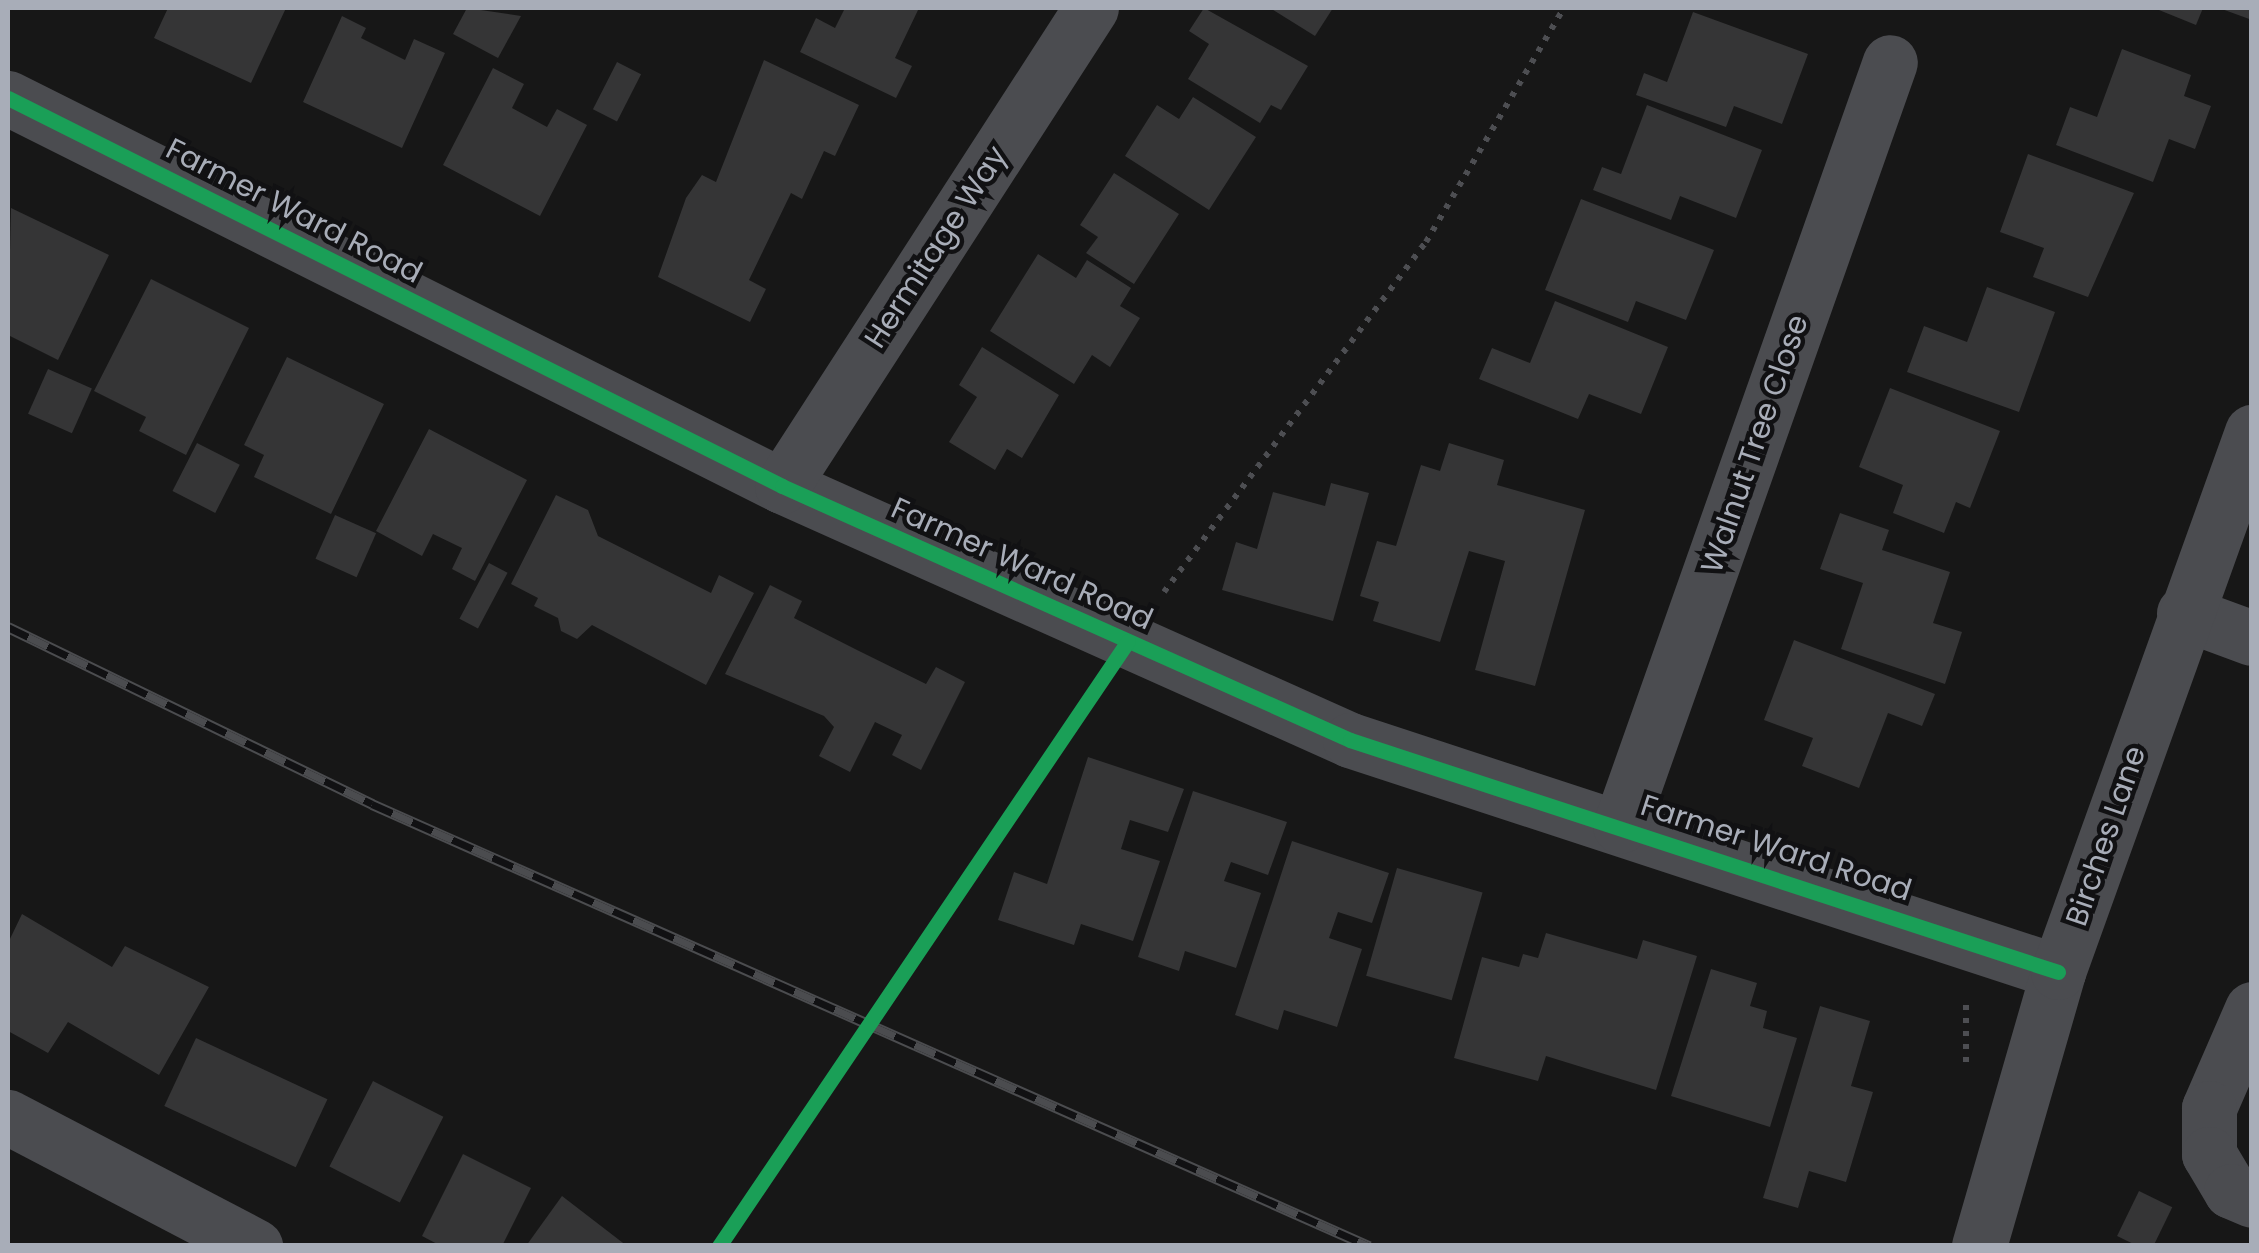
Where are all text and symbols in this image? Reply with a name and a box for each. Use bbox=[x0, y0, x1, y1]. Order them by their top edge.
street label: Farmer Ward Road bbox=[160, 131, 428, 291]
street label: Hermitage Way bbox=[857, 139, 1015, 355]
street label: Walnut Tree Close bbox=[1694, 310, 1816, 578]
street label: Farmer Ward Road bbox=[886, 490, 1158, 638]
street label: Birches Lane bbox=[2058, 741, 2154, 931]
street label: Farmer Ward Road bbox=[1636, 787, 1916, 909]

